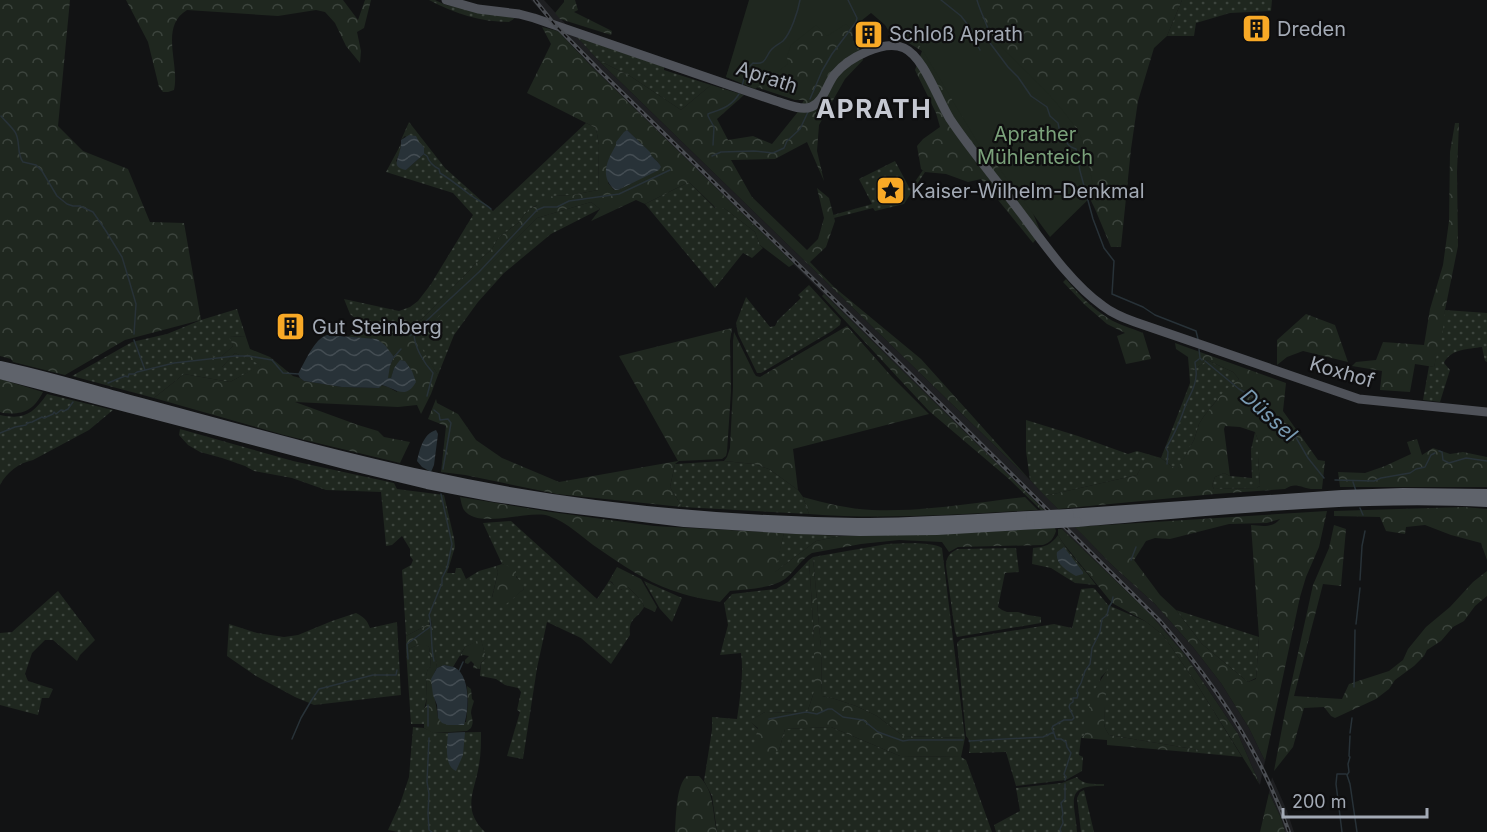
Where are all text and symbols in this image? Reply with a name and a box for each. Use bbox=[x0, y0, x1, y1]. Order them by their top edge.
building icon: Dreden bbox=[1240, 13, 1272, 45]
place label: Dreden bbox=[1277, 17, 1346, 41]
building icon: Schloß Aprath bbox=[852, 18, 884, 50]
place label: Schloß Aprath bbox=[889, 22, 1023, 46]
street label: Aprath bbox=[733, 56, 801, 98]
district label: APRATH bbox=[816, 93, 932, 124]
park label: Aprather Mühlenteich bbox=[977, 122, 1093, 169]
place icon: Kaiser-Wilhelm-Denkmal bbox=[874, 175, 906, 207]
place label: Kaiser-Wilhelm-Denkmal bbox=[911, 179, 1145, 203]
building icon: Gut Steinberg bbox=[275, 311, 307, 343]
place label: Gut Steinberg bbox=[312, 315, 442, 339]
street label: Koxhof bbox=[1307, 351, 1378, 393]
water label: Düssel bbox=[1236, 383, 1303, 447]
scale bar bbox=[1283, 781, 1427, 819]
text: 200 m bbox=[1292, 791, 1347, 812]

